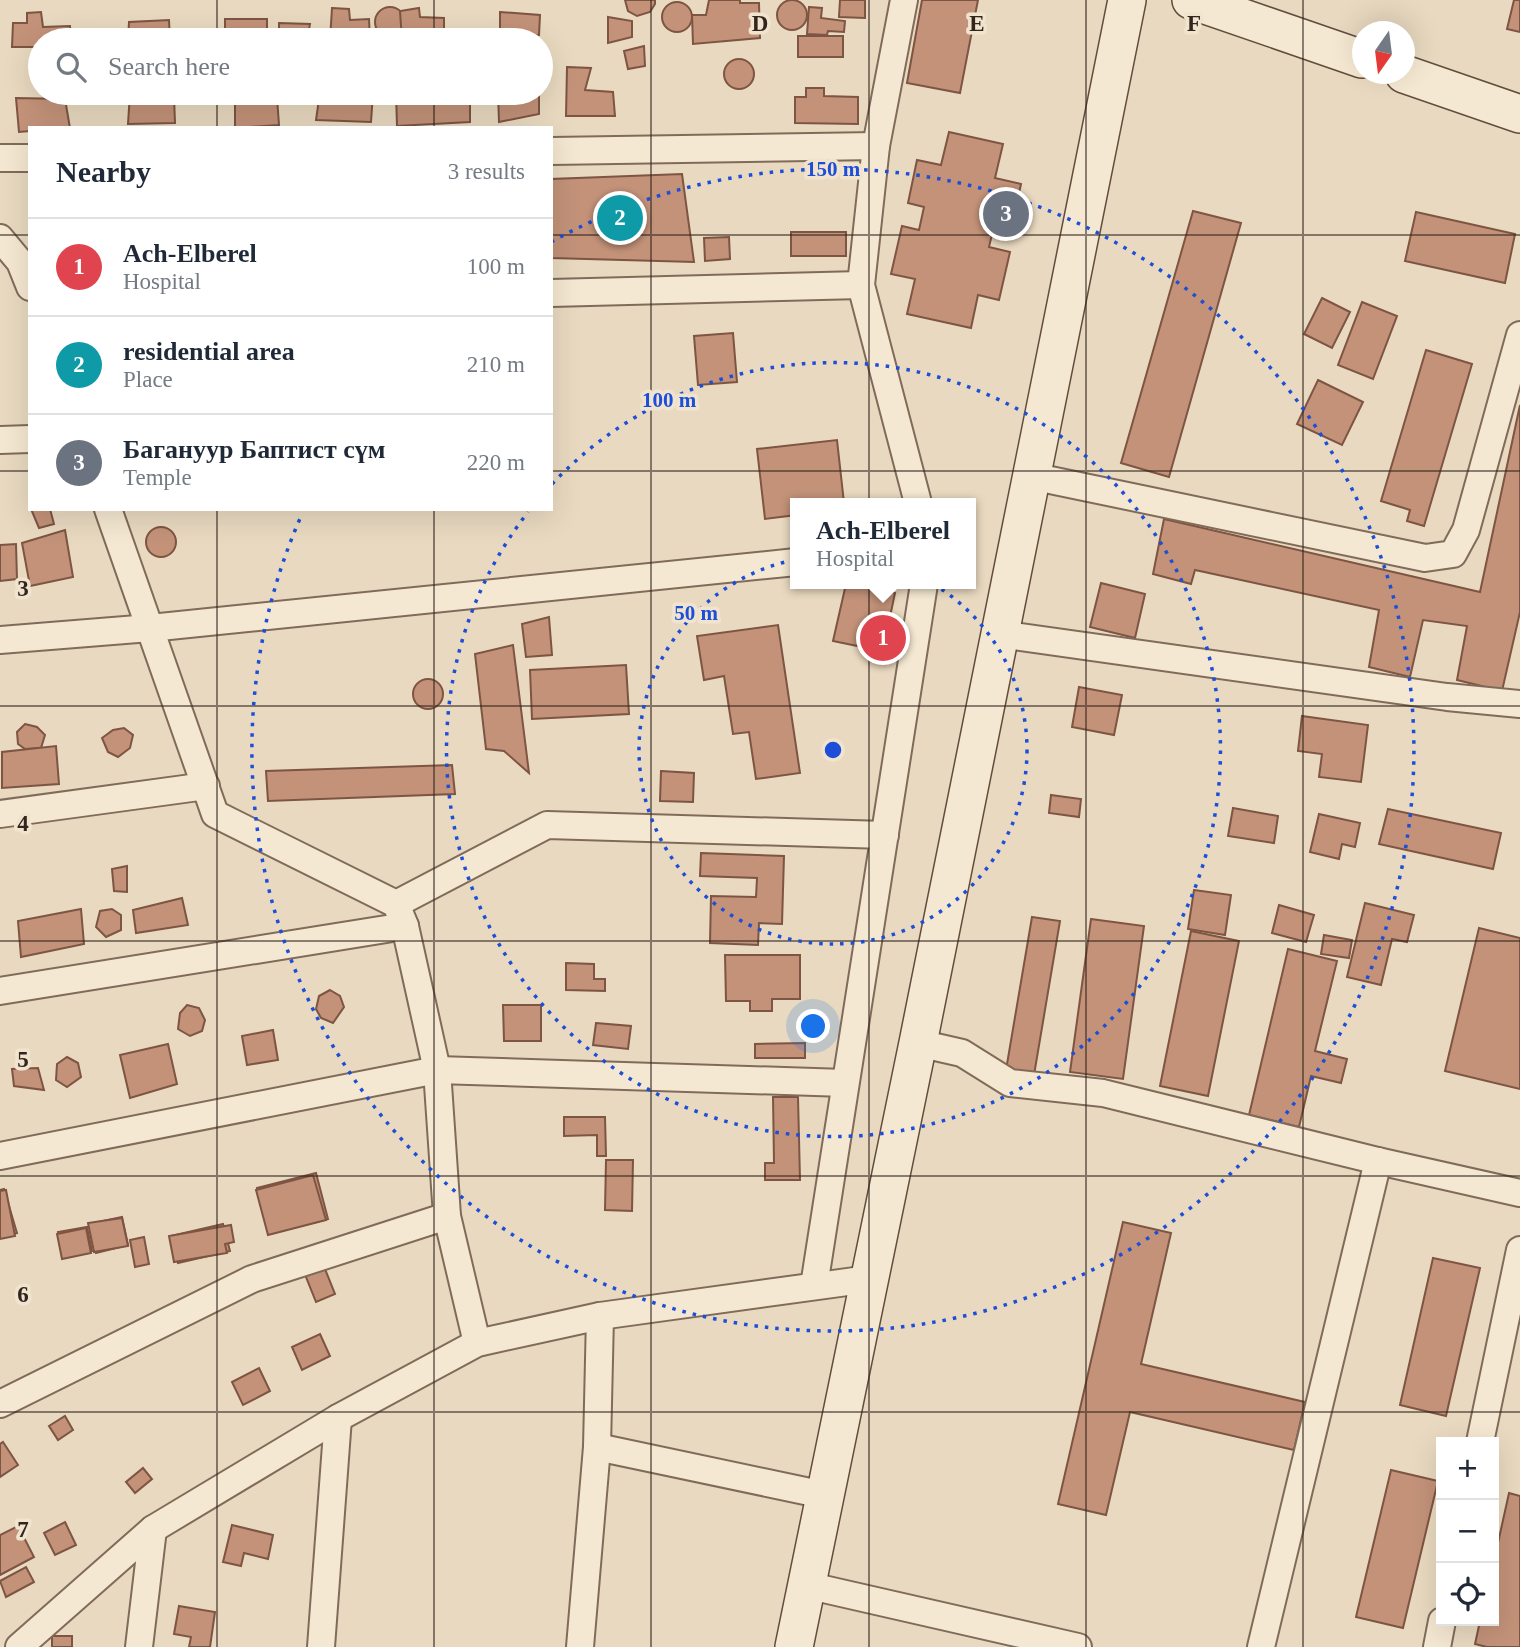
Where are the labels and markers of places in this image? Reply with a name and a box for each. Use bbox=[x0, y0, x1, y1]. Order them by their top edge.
pin: 3 bbox=[983, 188, 1029, 240]
pin: 2 bbox=[597, 192, 643, 244]
pin: 1 bbox=[860, 612, 906, 664]
centre of rings bbox=[821, 738, 845, 762]

